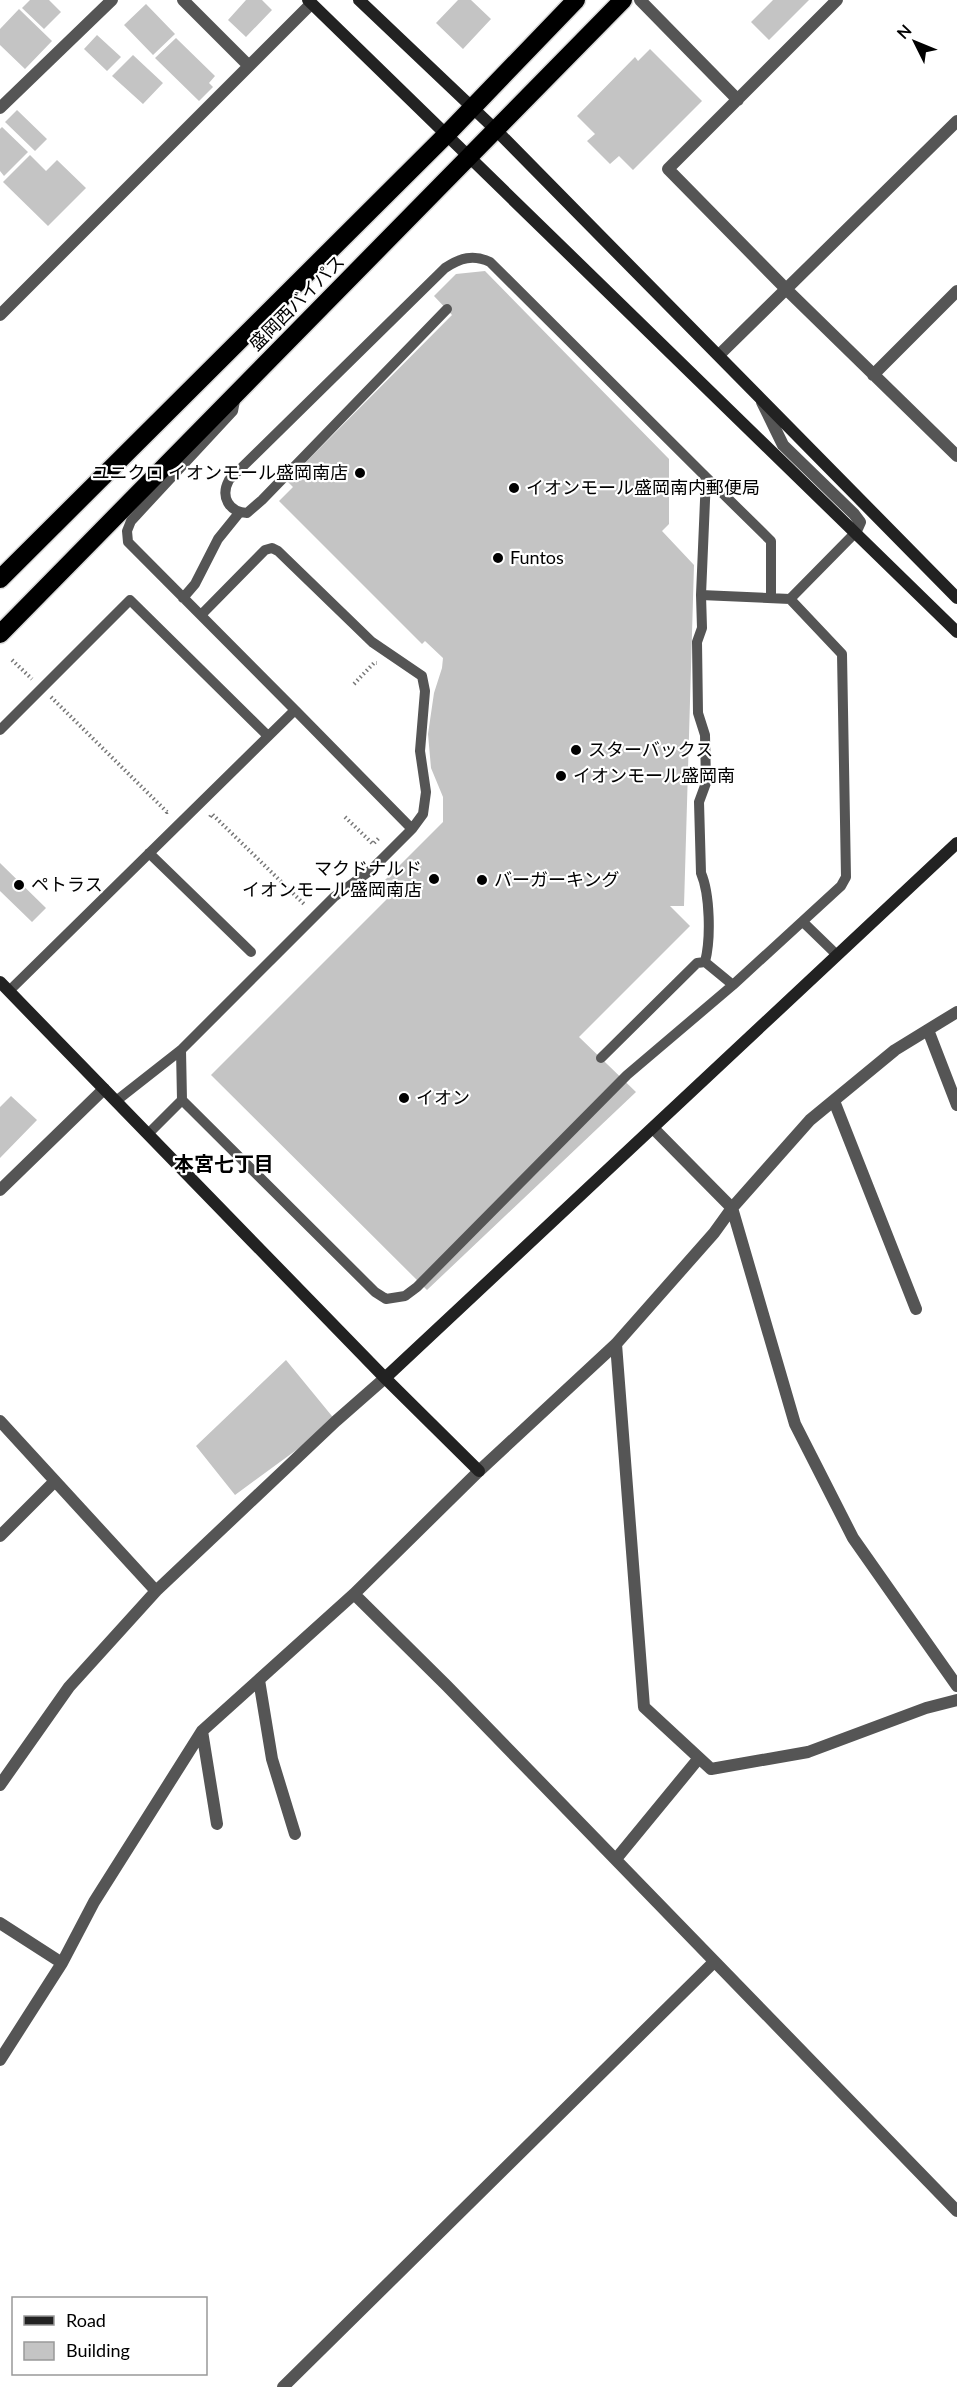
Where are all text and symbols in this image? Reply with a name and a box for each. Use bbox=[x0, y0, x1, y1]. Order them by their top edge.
north arrow bbox=[885, 12, 945, 72]
text: N bbox=[893, 20, 915, 42]
street label: 盛岡西バイパス bbox=[244, 250, 348, 354]
place label: ユニクロ イオンモール盛岡南店 bbox=[91, 461, 348, 483]
marker: ユニクロ イオンモール盛岡南店 bbox=[353, 466, 367, 480]
place label: イオンモール盛岡南内郵便局 bbox=[526, 476, 760, 498]
marker: イオンモール盛岡南内郵便局 bbox=[507, 481, 521, 495]
place label: Funtos bbox=[510, 546, 564, 568]
marker: Funtos bbox=[491, 551, 505, 565]
place label: スターバックス bbox=[588, 738, 713, 760]
marker: スターバックス bbox=[569, 743, 583, 757]
place label: イオンモール盛岡南 bbox=[573, 764, 735, 786]
marker: イオンモール盛岡南 bbox=[554, 769, 568, 783]
place label: マクドナルド イオンモール盛岡南店 bbox=[242, 857, 422, 900]
place label: バーガーキング bbox=[494, 868, 619, 890]
marker: マクドナルド イオンモール盛岡南店 bbox=[427, 872, 441, 886]
place label: ペトラス bbox=[31, 873, 103, 895]
marker: バーガーキング bbox=[475, 873, 489, 887]
marker: ペトラス bbox=[12, 878, 26, 892]
place label: イオン bbox=[416, 1086, 470, 1108]
marker: イオン bbox=[397, 1091, 411, 1105]
district label: 本宮七丁目 bbox=[174, 1151, 274, 1175]
legend bbox=[12, 2297, 207, 2375]
text: Road bbox=[66, 2309, 106, 2331]
text: Building bbox=[66, 2339, 130, 2361]

